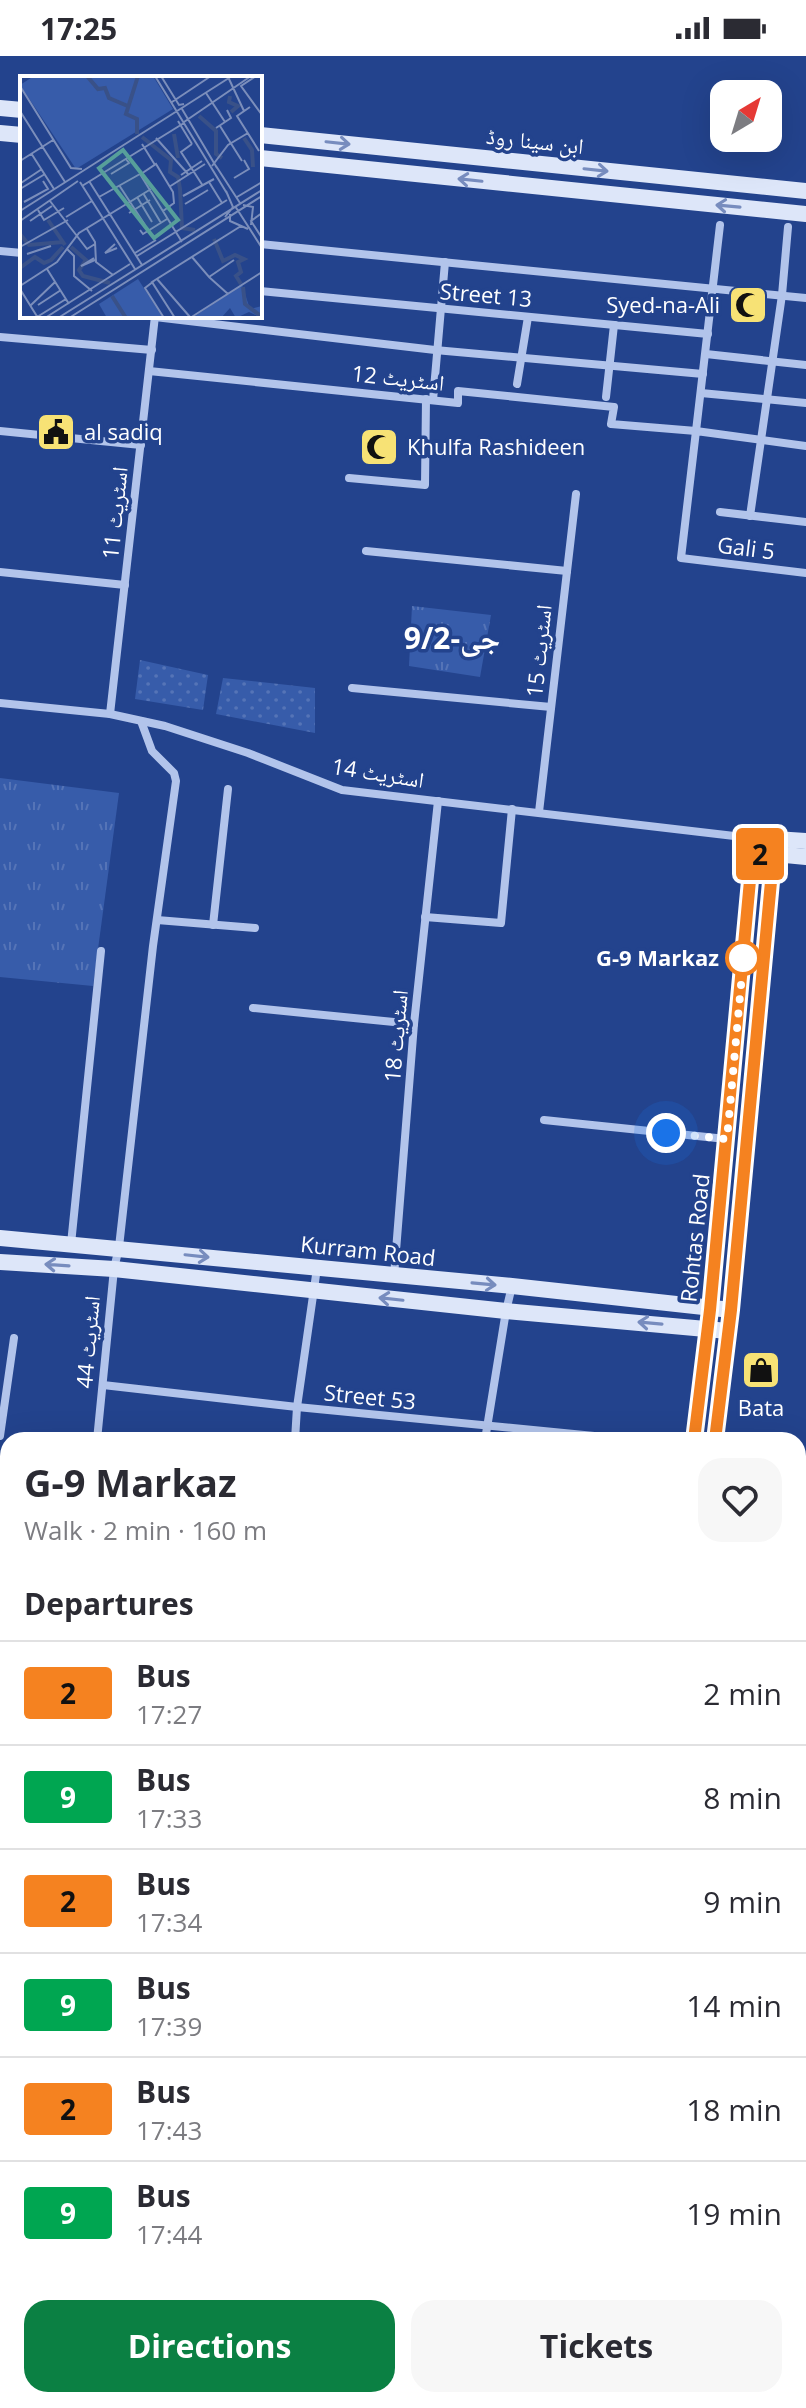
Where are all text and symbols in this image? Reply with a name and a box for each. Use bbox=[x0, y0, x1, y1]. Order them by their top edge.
text: 17:25 bbox=[40, 8, 117, 49]
inset map bbox=[20, 76, 262, 318]
north arrow bbox=[710, 80, 782, 152]
map controls bbox=[710, 80, 782, 152]
street label: ابن سینا روڈ bbox=[485, 120, 585, 160]
one-way arrow bbox=[324, 135, 350, 150]
one-way arrow bbox=[582, 162, 609, 177]
one-way arrow bbox=[457, 172, 484, 187]
one-way arrow bbox=[715, 198, 742, 213]
street label: Street 13 bbox=[439, 275, 533, 313]
mosque icon: Syed-na-Ali bbox=[727, 284, 769, 326]
place label: Syed-na-Ali bbox=[606, 289, 720, 319]
street label: اسٹریٹ 12 bbox=[350, 357, 446, 397]
public building icon: al sadiq bbox=[35, 411, 77, 453]
place label: al sadiq bbox=[84, 416, 163, 446]
mosque icon: Khulfa Rashideen bbox=[358, 426, 400, 468]
place label: Khulfa Rashideen bbox=[407, 431, 585, 461]
street label: اسٹریٹ 11 bbox=[94, 465, 134, 561]
street label: Gali 5 bbox=[716, 529, 777, 565]
street label: اسٹریٹ 15 bbox=[518, 603, 558, 699]
district label: جی-9/2 bbox=[404, 617, 500, 658]
street label: اسٹریٹ 14 bbox=[330, 750, 426, 794]
line badge: 2 bbox=[734, 828, 786, 880]
text: 2 bbox=[752, 835, 768, 873]
marker: G-9 Markaz bbox=[726, 941, 760, 975]
place label: G-9 Markaz bbox=[596, 942, 719, 972]
street label: اسٹریٹ 18 bbox=[376, 988, 414, 1084]
your location bbox=[646, 1113, 686, 1153]
street label: Rohtas Road bbox=[672, 1172, 716, 1304]
street label: Kurram Road bbox=[299, 1228, 437, 1272]
one-way arrow bbox=[183, 1248, 210, 1263]
one-way arrow bbox=[44, 1258, 71, 1273]
one-way arrow bbox=[470, 1277, 496, 1292]
one-way arrow bbox=[378, 1292, 405, 1307]
street label: اسٹریٹ 44 bbox=[68, 1294, 106, 1390]
one-way arrow bbox=[637, 1315, 664, 1330]
shop icon: Bata bbox=[740, 1349, 782, 1391]
street label: Street 53 bbox=[323, 1376, 418, 1416]
place label: Bata bbox=[738, 1392, 784, 1422]
text: G-9 Markaz bbox=[24, 1456, 236, 1508]
button: heart bbox=[698, 1458, 782, 1542]
text: Walk · 2 min · 160 m bbox=[24, 1512, 267, 1548]
text: Departures bbox=[24, 1583, 194, 1624]
text: Bus bbox=[136, 1655, 191, 1696]
text: 2 min bbox=[703, 1673, 782, 1714]
text: 2 bbox=[60, 1674, 76, 1712]
text: 17:27 bbox=[136, 1696, 202, 1732]
text: Bus bbox=[136, 1759, 191, 1800]
text: 8 min bbox=[703, 1777, 782, 1818]
text: 9 bbox=[60, 1778, 76, 1816]
text: 17:33 bbox=[136, 1800, 202, 1836]
text: Bus bbox=[136, 1863, 191, 1904]
text: 9 min bbox=[703, 1881, 782, 1922]
text: 2 bbox=[60, 1882, 76, 1920]
text: 17:34 bbox=[136, 1904, 202, 1940]
text: Bus bbox=[136, 1967, 191, 2008]
text: 14 min bbox=[686, 1985, 782, 2026]
text: 9 bbox=[60, 1986, 76, 2024]
text: 17:39 bbox=[136, 2008, 202, 2044]
text: Bus bbox=[136, 2071, 191, 2112]
text: 18 min bbox=[686, 2089, 782, 2130]
text: 2 bbox=[60, 2090, 76, 2128]
text: 17:43 bbox=[136, 2112, 202, 2148]
text: Bus bbox=[136, 2175, 191, 2216]
text: 19 min bbox=[686, 2193, 782, 2234]
text: 9 bbox=[60, 2194, 76, 2232]
text: 17:44 bbox=[136, 2216, 202, 2252]
button: Directions bbox=[24, 2300, 395, 2392]
button: Tickets bbox=[411, 2300, 782, 2392]

